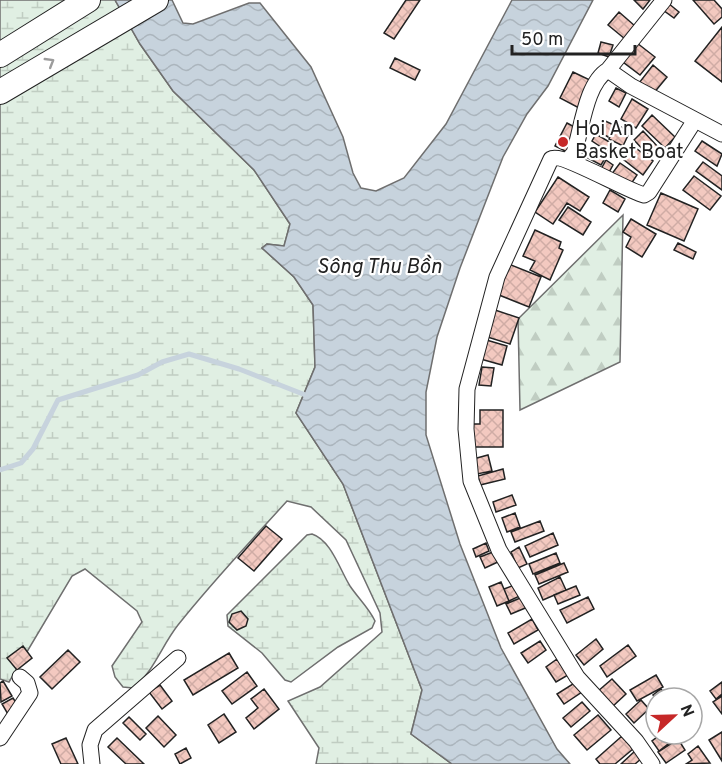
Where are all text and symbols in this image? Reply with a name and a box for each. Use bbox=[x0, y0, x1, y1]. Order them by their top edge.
scale bar bbox=[512, 18, 635, 56]
text: 50 m bbox=[521, 29, 563, 52]
one-way arrow bbox=[44, 57, 54, 69]
place label: Hoi An Basket Boat bbox=[575, 117, 684, 166]
marker: Hoi An Basket Boat bbox=[556, 135, 570, 149]
water label: Sông Thu Bồn bbox=[316, 254, 442, 281]
north arrow bbox=[644, 686, 704, 746]
text: N bbox=[675, 702, 697, 720]

